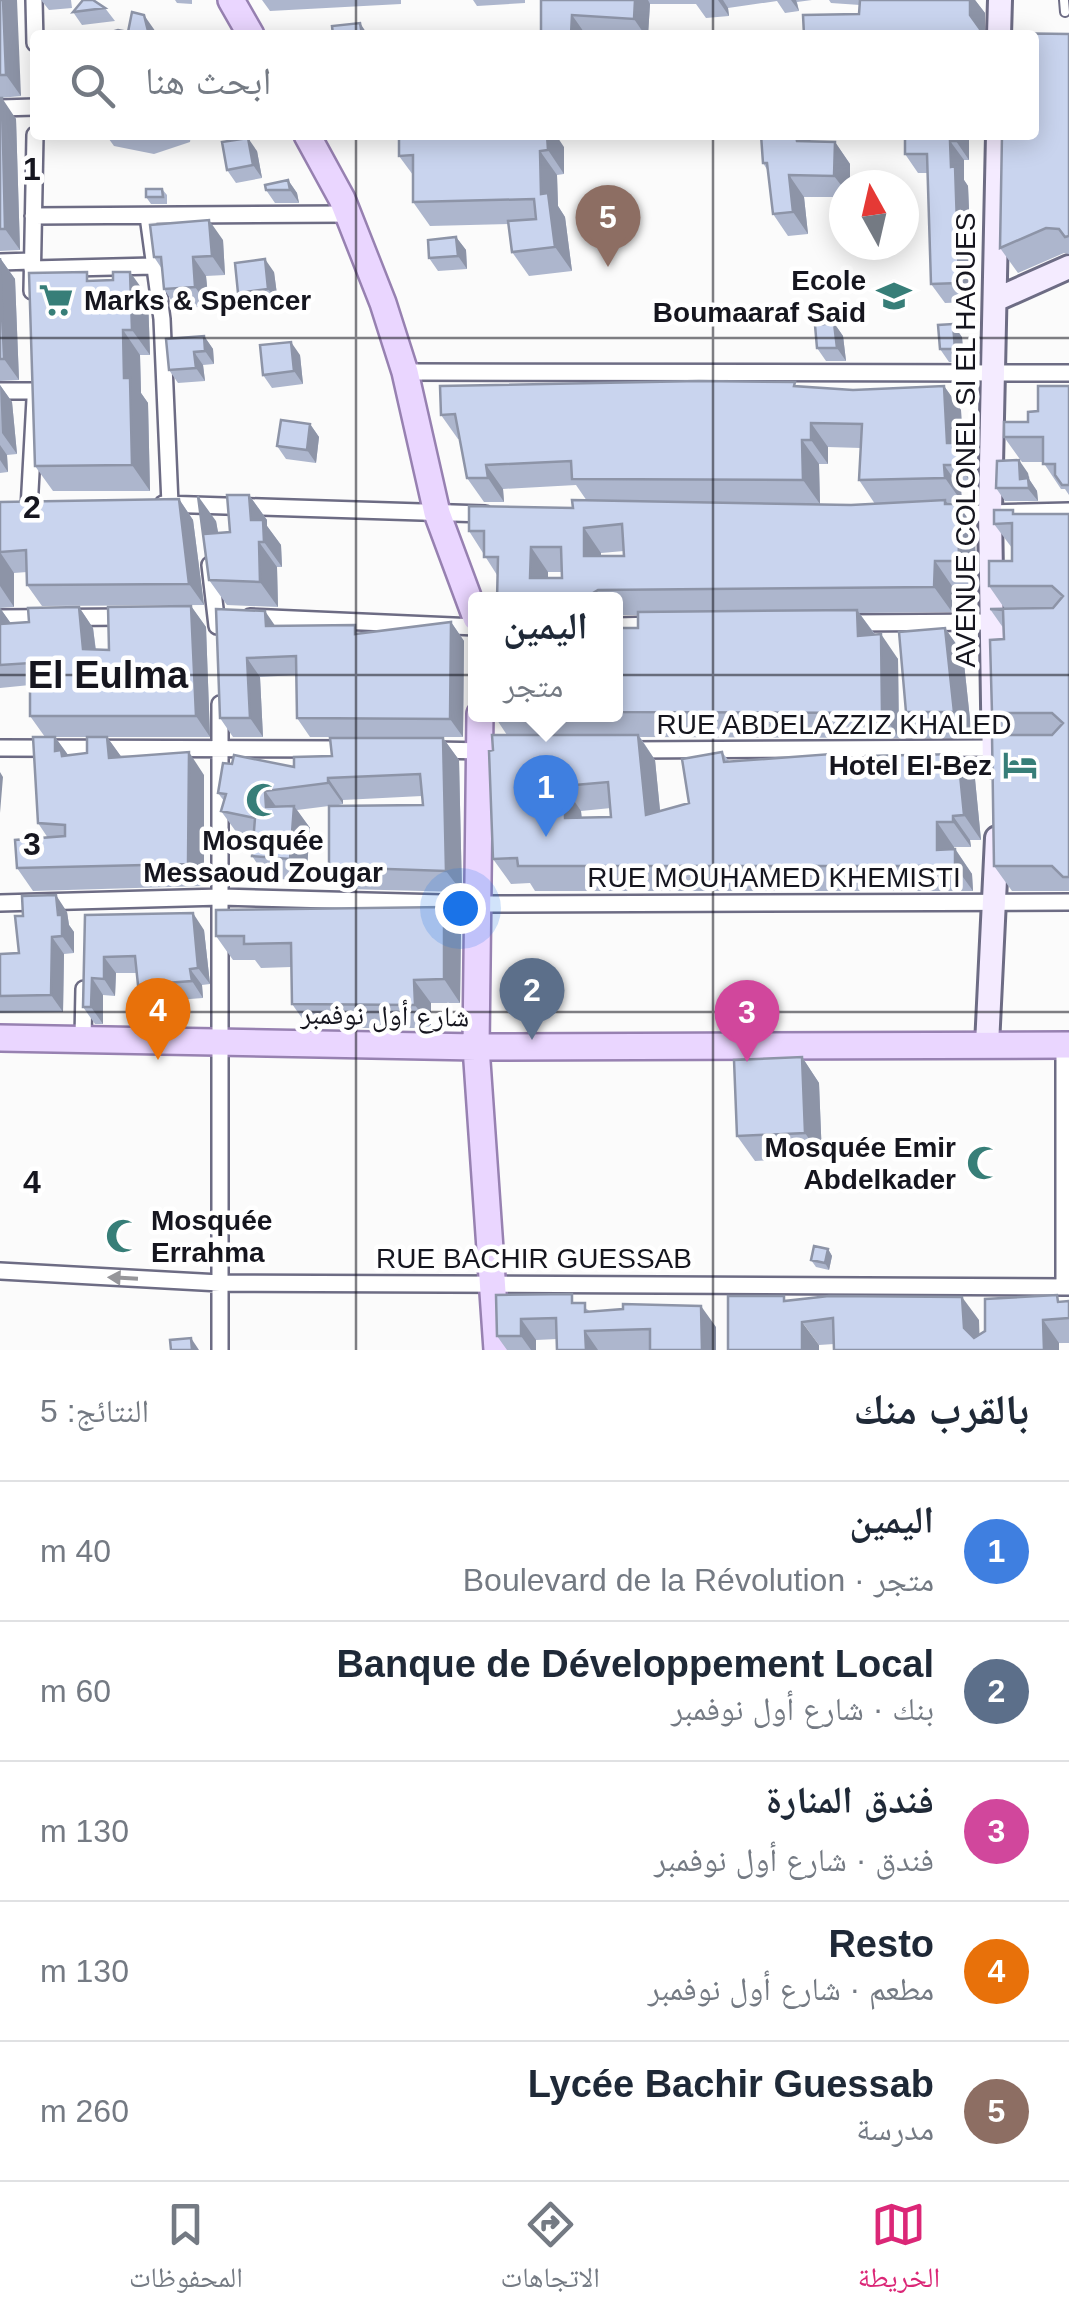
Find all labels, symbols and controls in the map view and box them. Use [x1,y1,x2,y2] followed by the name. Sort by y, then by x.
[30,30,1039,140] search box
[65,58,120,113] icon: search
[145,60,271,102] text: ابحث هنا
[23,151,41,187] text: 1
[829,170,919,260] north arrow
[576,184,640,267] pin: 5
[950,213,981,667] street label: AVENUE COLONEL SI EL HAOUES
[653,265,866,328] place label: Ecole Boumaaraf Said
[875,277,913,315] school or university icon: Ecole Boumaaraf Said
[37,281,75,319] supermarket icon: Marks & Spencer
[84,285,311,316] place label: Marks & Spencer
[23,489,41,525] text: 2
[468,592,623,722] popup
[503,605,588,647] text: اليمين
[28,654,189,696] district label: El Eulma
[503,668,563,704] text: متجر
[657,709,1011,740] street label: RUE ABDELAZZIZ KHALED
[1001,746,1039,784] hotel icon: Hotel El-Bez
[829,750,992,781] place label: Hotel El-Bez
[514,754,578,837] pin: 1
[244,781,282,819] mosque icon: Mosquée Messaoud Zougar
[143,825,383,888] place label: Mosquée Messaoud Zougar
[23,826,41,862] text: 3
[587,862,961,893] street label: RUE MOUHAMED KHEMISTI
[435,883,486,934] your location
[500,958,564,1040] pin: 2
[126,978,190,1060] pin: 4
[714,980,780,1062] pin: 3
[299,997,470,1034] street label: شارع أول نوفمبر
[765,1132,956,1195] place label: Mosquée Emir Abdelkader
[965,1144,1003,1182] mosque icon: Mosquée Emir Abdelkader
[23,1164,41,1200] text: 4
[151,1205,272,1268] place label: Mosquée Errahma
[104,1217,142,1255] mosque icon: Mosquée Errahma
[376,1243,692,1274] street label: RUE BACHIR GUESSAB
[106,1270,138,1286] one-way arrow
[853,1386,1029,1433] text: بالقرب منك
[40,1393,149,1429] text: النتائج: 5
[849,1499,934,1541] text: اليمين
[40,1533,111,1569] text: 40 m
[988,1533,1005,1569] text: 1
[463,1562,934,1598] text: متجر · Boulevard de la Révolution
[336,1643,934,1685] text: Banque de Développement Local
[40,1673,111,1709] text: 60 m
[988,1673,1005,1709] text: 2
[671,1691,934,1727] text: بنك · شارع أول نوفمبر
[766,1779,934,1821] text: فندق المنارة
[40,1813,129,1849] text: 130 m
[988,1813,1005,1849] text: 3
[654,1842,934,1878] text: فندق · شارع أول نوفمبر
[828,1923,934,1965] text: Resto
[40,1953,129,1989] text: 130 m
[988,1953,1005,1989] text: 4
[648,1971,934,2007] text: مطعم · شارع أول نوفمبر
[528,2063,934,2105] text: Lycée Bachir Guessab
[40,2093,129,2129] text: 260 m
[988,2093,1005,2129] text: 5
[856,2111,934,2147] text: مدرسة
[129,2197,243,2305] tab: المحفوظات
[501,2197,600,2305] tab: الاتجاهات
[858,2197,940,2305] tab: الخريطة

